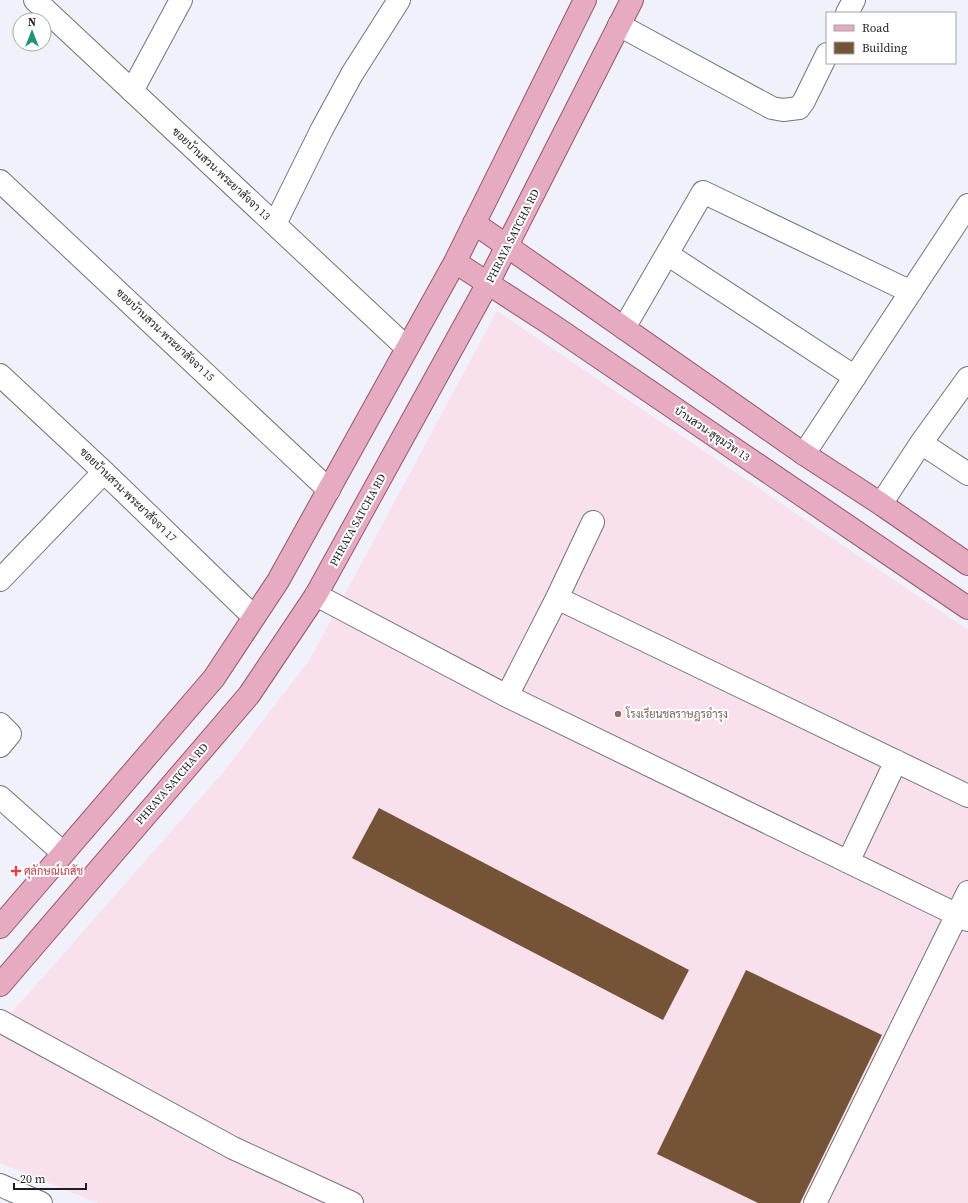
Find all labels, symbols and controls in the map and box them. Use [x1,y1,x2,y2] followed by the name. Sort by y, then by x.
[12,12,52,52] north arrow
[826,12,956,64] legend
[28,15,36,30] text: N
[862,20,889,36] text: Road
[862,40,907,56] text: Building
[168,124,274,224] street label: ซอยบ้านสวน-พระยาสัจจา 13
[483,186,543,286] street label: PHRAYA SATCHA RD
[112,285,218,385] street label: ซอยบ้านสวน-พระยาสัจจา 15
[671,403,753,466] street label: บ้านสวน-สุขุมวิท 13
[76,445,180,546] street label: ซอยบ้านสวน-พระยาสัจจา 17
[326,471,390,569] street label: PHRAYA SATCHA RD
[625,706,728,723] place label: โรงเรียนชลราษฎรอำรุง
[613,709,623,719] marker: โรงเรียนชลราษฎรอำรุง
[132,740,212,828] street label: PHRAYA SATCHA RD
[24,863,83,880] place label: ศุลักษณ์เภสัช
[11,866,21,876] marker: ศุลักษณ์เภสัช
[14,1165,86,1191] scale bar
[20,1171,46,1187] text: 20 m

